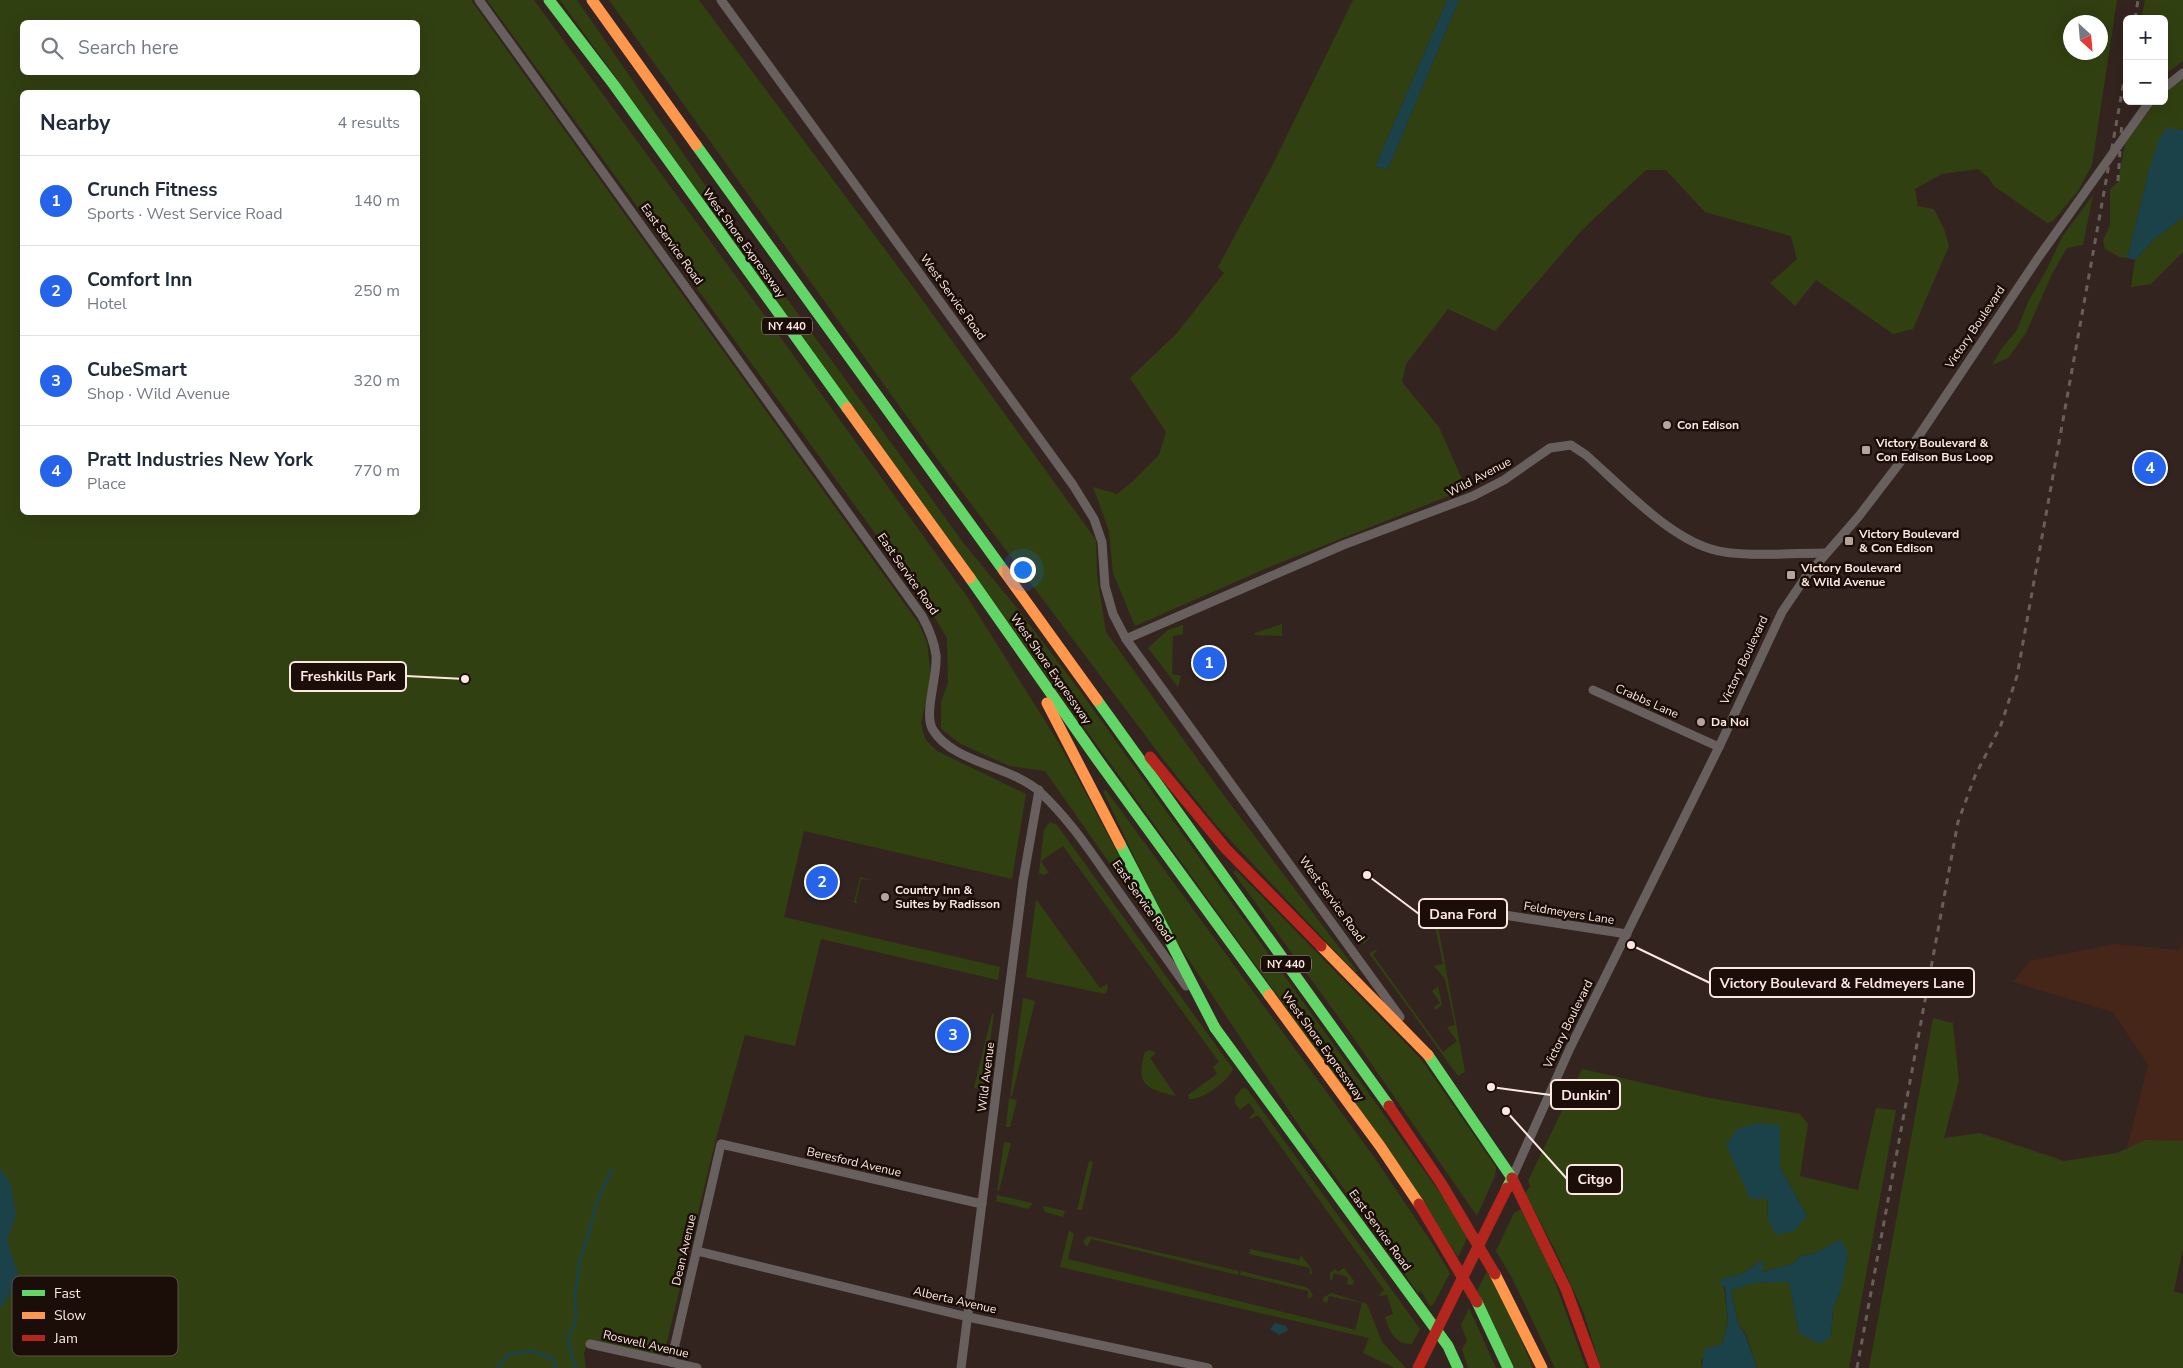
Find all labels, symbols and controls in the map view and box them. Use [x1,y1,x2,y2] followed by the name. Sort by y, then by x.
[2063,15,2108,60] north arrow
[2123,15,2168,105] map controls
[2123,15,2168,60] button: +
[20,20,420,75] search box
[38,34,66,62] icon: search
[78,35,179,61] text: Search here
[2123,60,2168,105] button: −
[40,109,110,137] text: Nearby
[338,112,400,134] text: 4 results
[87,177,217,203] text: Crunch Fitness
[699,185,790,301] street label: West Shore Expressway
[51,190,61,212] text: 1
[353,190,400,212] text: 140 m
[637,200,707,288] street label: East Service Road
[87,203,283,225] text: Sports · West Service Road
[917,251,989,343] street label: West Service Road
[87,267,192,293] text: Comfort Inn
[51,280,61,302] text: 2
[353,280,400,302] text: 250 m
[1941,283,2009,372] street label: Victory Boulevard
[87,293,127,315] text: Hotel
[762,318,812,334] road number: NY 440
[87,357,187,383] text: CubeSmart
[51,370,61,392] text: 3
[353,370,400,392] text: 320 m
[87,383,230,405] text: Shop · Wild Avenue
[1677,417,1739,433] place label: Con Edison
[1661,419,1673,431] marker: Con Edison
[1875,435,1993,465] place label: Victory Boulevard & Con Edison Bus Loop
[1860,444,1872,456] marker: Victory Boulevard & Con Edison Bus Loop
[87,447,313,473] text: Pratt Industries New York
[2134,449,2166,487] pin: 4
[1444,453,1514,501] street label: Wild Avenue
[51,460,61,482] text: 4
[353,460,400,482] text: 770 m
[87,473,126,495] text: Place
[1858,526,1959,556] place label: Victory Boulevard & Con Edison
[874,530,942,618] street label: East Service Road
[1843,535,1855,547] marker: Victory Boulevard & Con Edison
[1010,557,1036,583] your location
[1800,560,1901,590] place label: Victory Boulevard & Wild Avenue
[1785,569,1797,581] marker: Victory Boulevard & Wild Avenue
[1007,611,1096,728] street label: West Shore Expressway
[1716,613,1772,708] street label: Victory Boulevard
[1193,644,1225,682] pin: 1
[290,662,406,691] callout: Freshkills Park
[300,667,396,686] text: Freshkills Park
[1613,680,1681,722] street label: Crabbs Lane
[1711,714,1749,730] place label: Da Noi
[1695,716,1707,728] marker: Da Noi
[1296,853,1368,945] street label: West Service Road
[1109,857,1177,945] street label: East Service Road
[806,863,838,901] pin: 2
[895,882,1000,912] place label: Country Inn & Suites by Radisson
[879,891,891,903] marker: Country Inn & Suites by Radisson
[1523,898,1615,928] street label: Feldmeyers Lane
[1419,899,1507,928] callout: Dana Ford
[1429,905,1497,924] text: Dana Ford
[1261,956,1311,972] road number: NY 440
[1710,968,1974,997] callout: Victory Boulevard & Feldmeyers Lane
[1719,974,1965,993] text: Victory Boulevard & Feldmeyers Lane
[1539,977,1596,1072] street label: Victory Boulevard
[1278,988,1369,1104] street label: West Shore Expressway
[937,1016,969,1054] pin: 3
[974,1041,998,1113] street label: Wild Avenue
[1551,1080,1620,1109] callout: Dunkin'
[1561,1086,1611,1105] text: Dunkin'
[805,1143,903,1181] street label: Beresford Avenue
[1567,1165,1622,1194] callout: Citgo
[1578,1170,1612,1189] text: Citgo
[1345,1186,1415,1274] street label: East Service Road
[668,1213,700,1287] street label: Dean Avenue
[12,1276,178,1356] legend
[912,1283,998,1317] street label: Alberta Avenue
[54,1284,80,1303] text: Fast
[54,1306,86,1325] text: Slow
[602,1326,690,1362] street label: Roswell Avenue
[53,1329,78,1348] text: Jam

